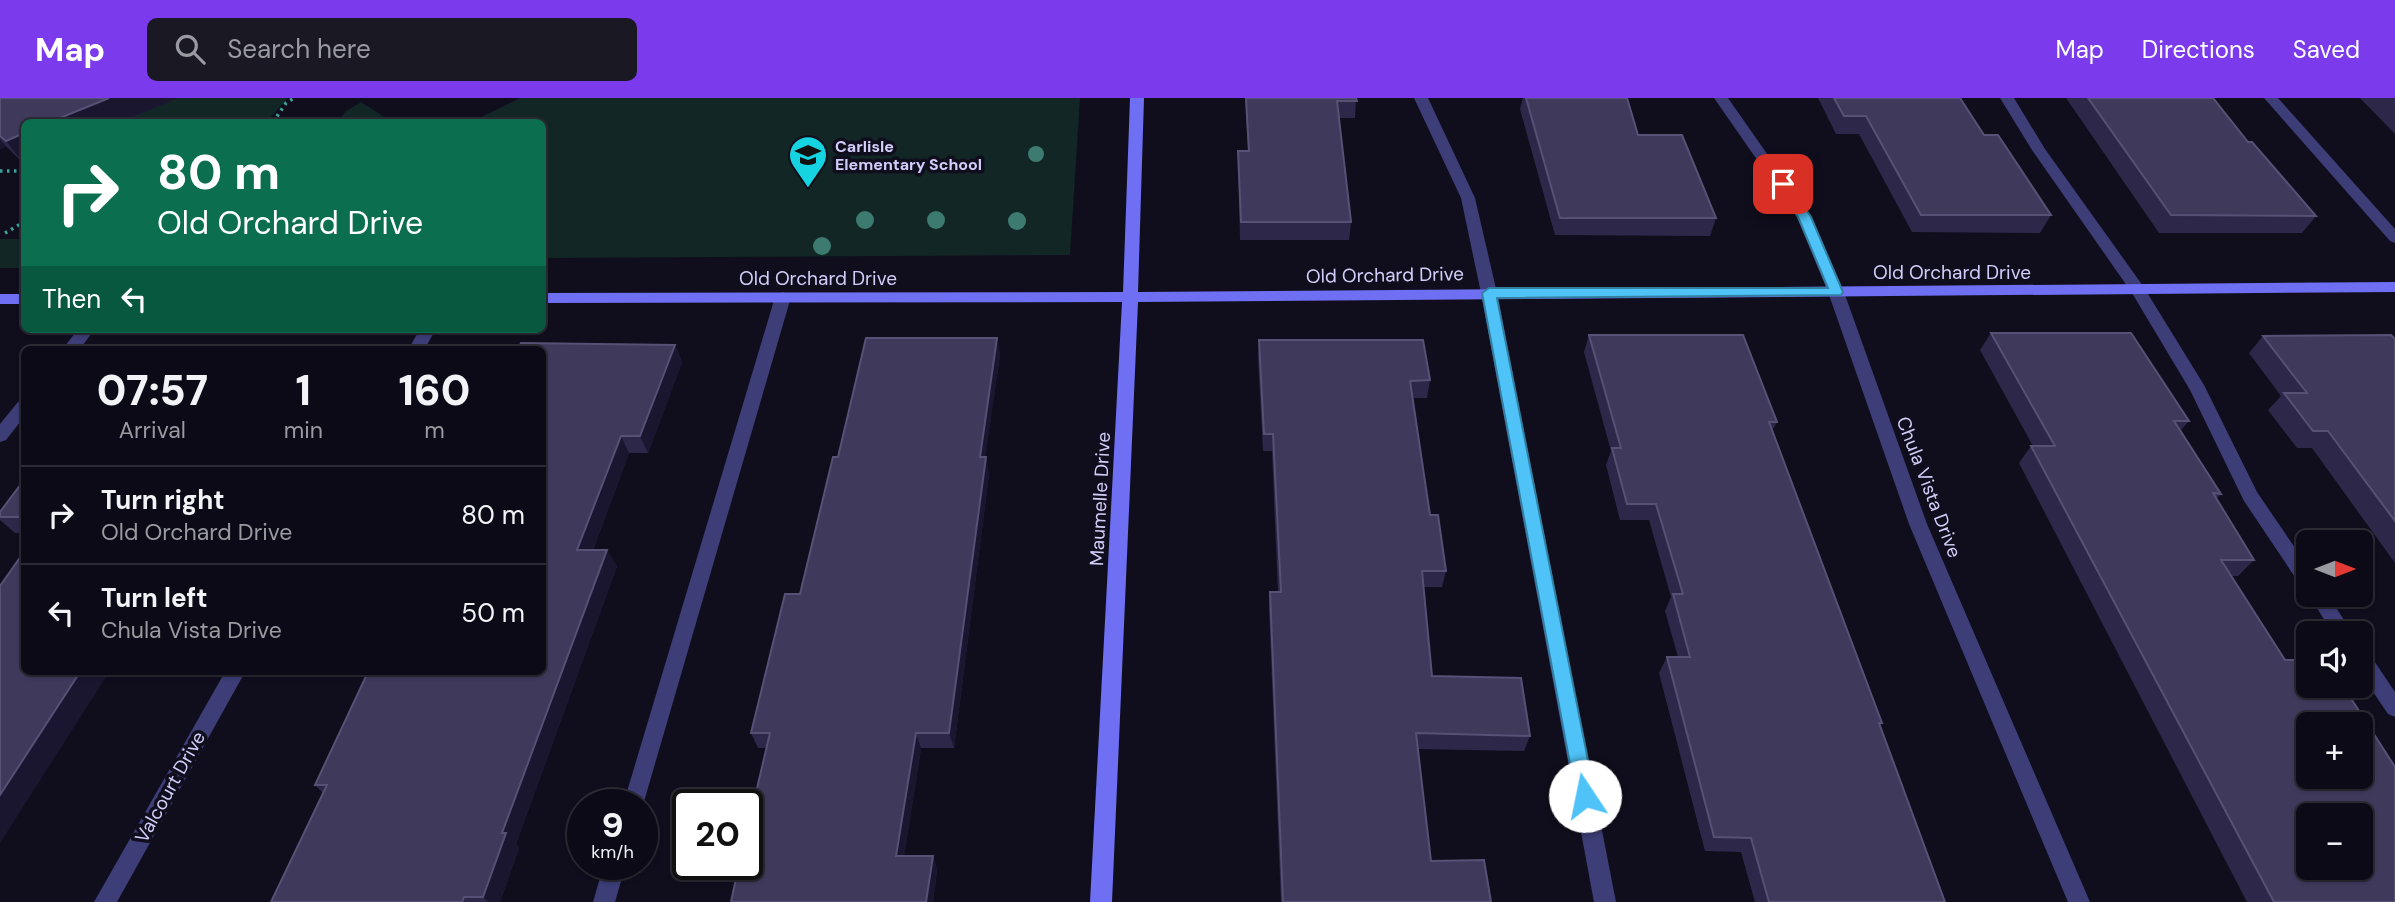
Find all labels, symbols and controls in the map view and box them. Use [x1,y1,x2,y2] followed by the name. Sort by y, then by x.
[147,18,637,81] search box
[35,28,105,71] text: Map
[171,30,209,68] icon: search
[227,32,371,66] text: Search here
[2056,34,2104,65] text: Map
[2142,34,2255,65] text: Directions
[2293,34,2360,65] text: Saved
[787,134,829,189] school or university icon: Carlisle Elementary School
[835,136,982,175] place label: Carlisle Elementary School
[157,140,280,204] text: 80 m
[42,147,133,238] icon: right
[1753,154,1813,214] pin
[1764,165,1802,203] icon: arrive
[157,202,423,244] text: Old Orchard Drive
[1873,260,2031,285] street label: Old Orchard Drive
[1306,261,1464,289] street label: Old Orchard Drive
[739,266,897,291] street label: Old Orchard Drive
[115,280,153,318] icon: left
[42,282,101,316] text: Then
[97,363,208,418] text: 07:57
[296,363,311,418] text: 1
[399,363,470,418] text: 160
[1891,413,1967,561] street label: Chula Vista Drive
[119,415,186,445] text: Arrival
[284,415,323,445] text: min
[424,415,445,445] text: m
[1084,431,1116,567] street label: Maumelle Drive
[101,483,225,517] text: Turn right
[42,496,80,534] icon: right
[461,498,525,532] text: 80 m
[101,517,292,547] text: Old Orchard Drive
[2296,530,2373,607] north arrow
[2296,530,2373,880] map controls
[101,581,208,615] text: Turn left
[42,594,80,632] icon: left
[461,596,525,630] text: 50 m
[101,615,282,645] text: Chula Vista Drive
[2296,621,2373,698] button: sound
[2296,712,2373,789] button: +
[129,727,211,847] street label: Valcourt Drive
[1548,759,1622,833] position arrow
[672,789,763,880] speed limit sign: 20
[601,802,624,848] text: 9
[2296,803,2373,880] button: −
[591,840,634,864] text: km/h

